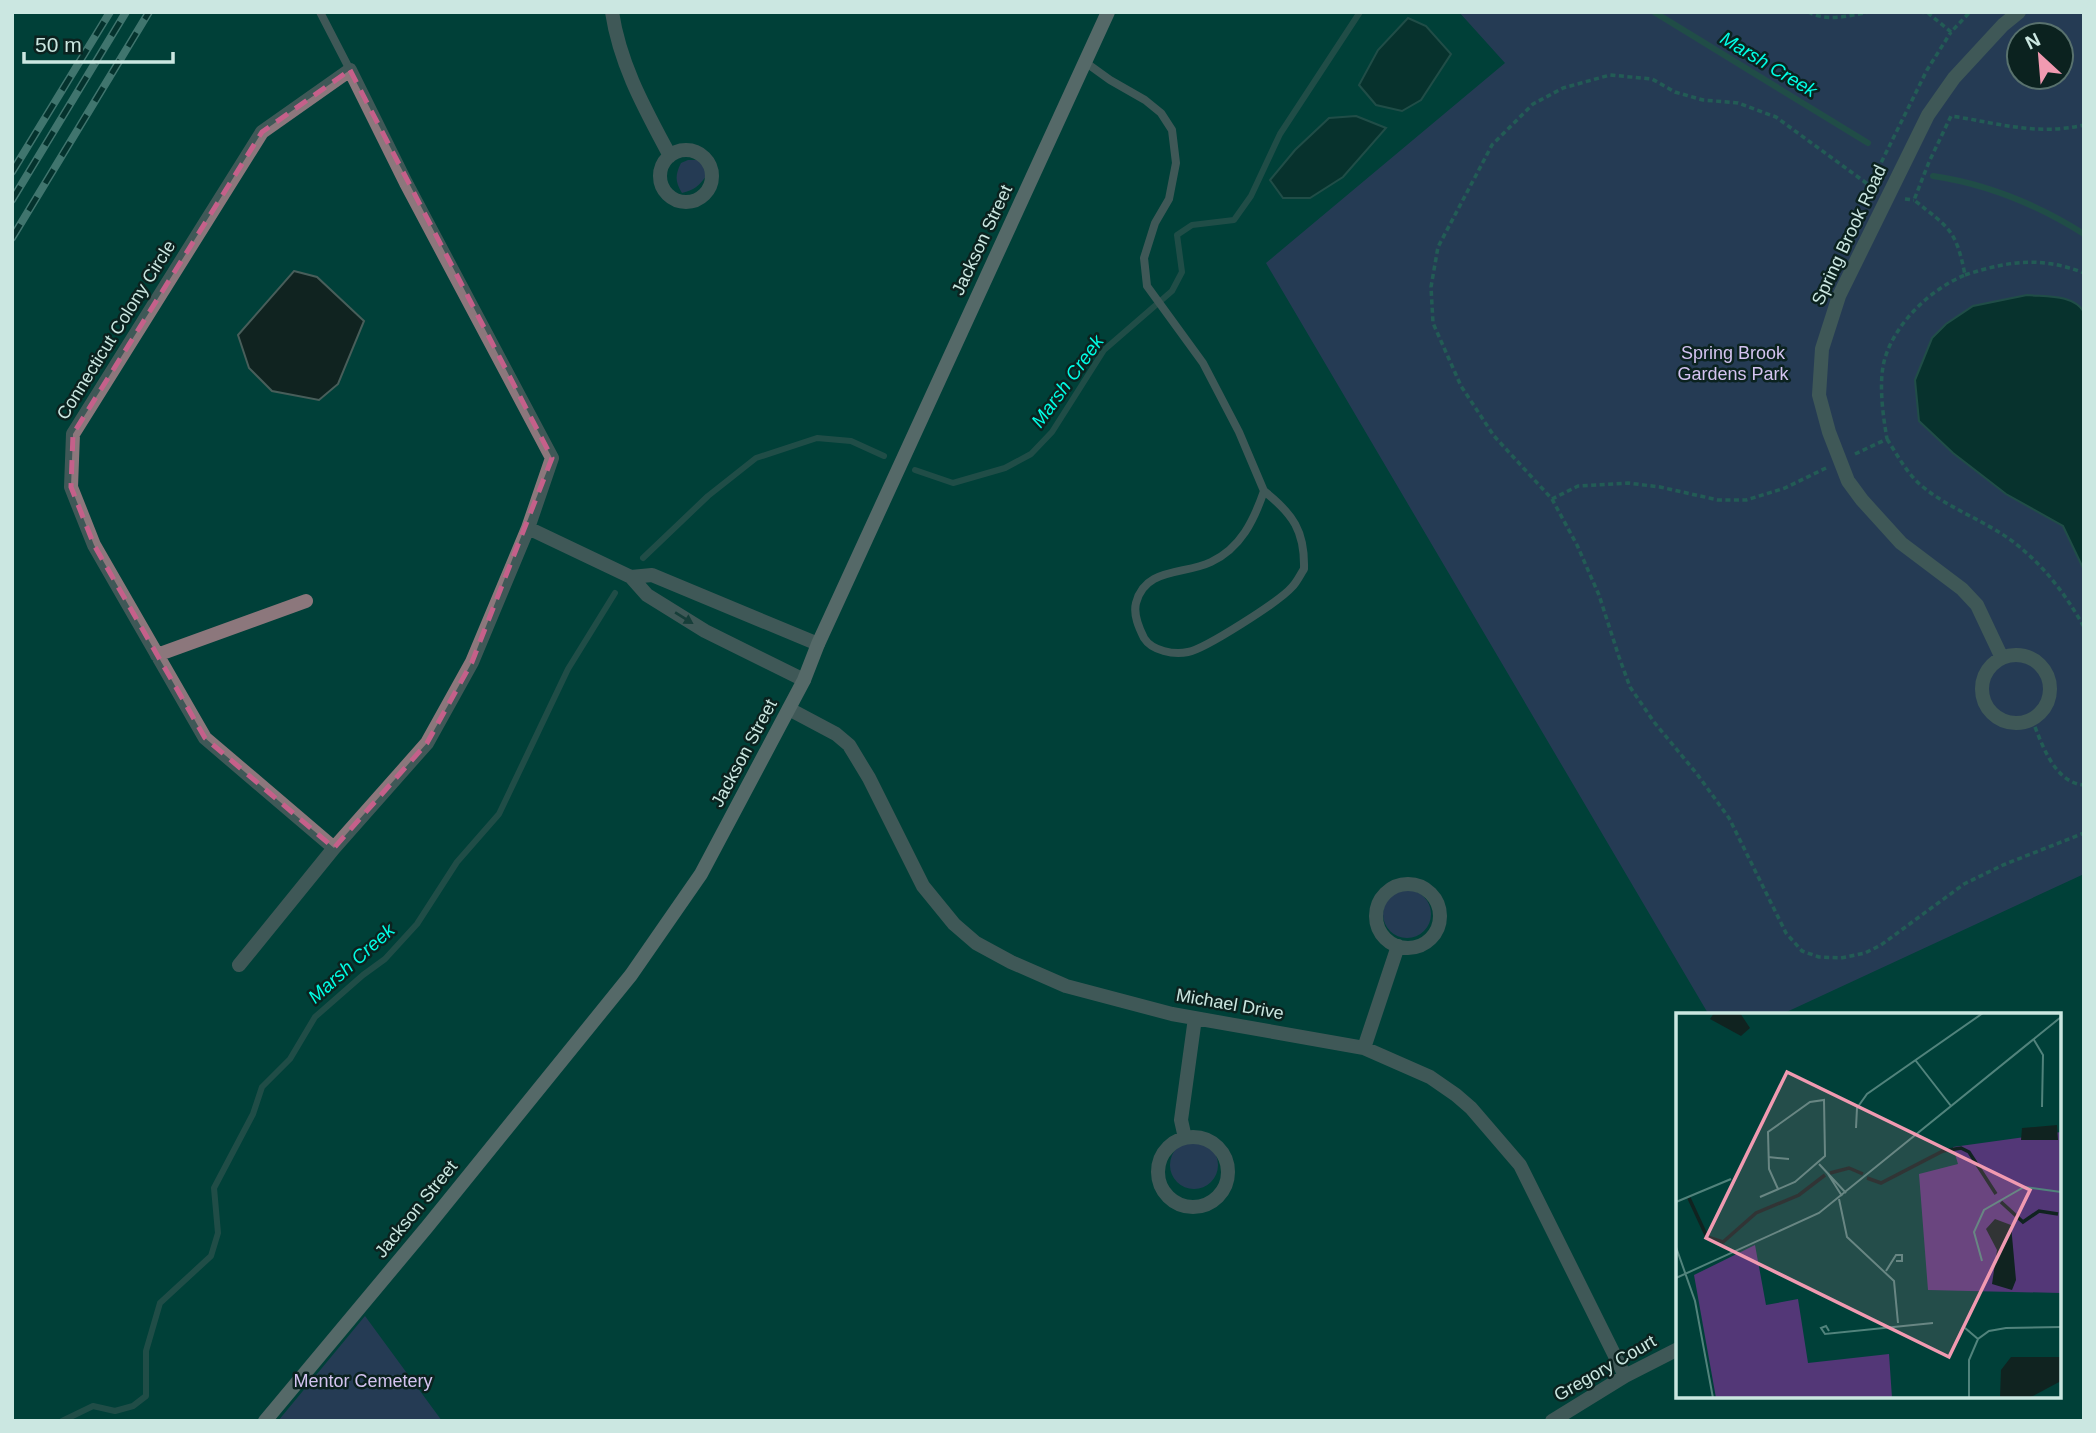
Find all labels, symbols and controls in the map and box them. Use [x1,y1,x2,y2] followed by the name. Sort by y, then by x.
[24,21,173,65] scale bar
[2005,21,2075,91] north arrow
[1717,27,1822,102] water label: Marsh Creek
[2022,29,2044,54] text: N
[35,33,82,56] text: 50 m
[1808,162,1890,308] street label: Spring Brook Road
[948,182,1016,298] street label: Jackson Street
[53,237,179,423] street label: Connecticut Colony Circle
[1027,330,1109,431] water label: Marsh Creek
[1677,343,1790,384] park label: Spring Brook Gardens Park
[674,612,693,625] one-way arrow
[707,696,781,810] street label: Jackson Street
[304,918,400,1008] water label: Marsh Creek
[1175,985,1285,1023] street label: Michael Drive
[1676,1013,2061,1398] inset map
[371,1156,461,1262] street label: Jackson Street
[1551,1331,1659,1405] street label: Gregory Court
[293,1371,433,1391] park label: Mentor Cemetery

